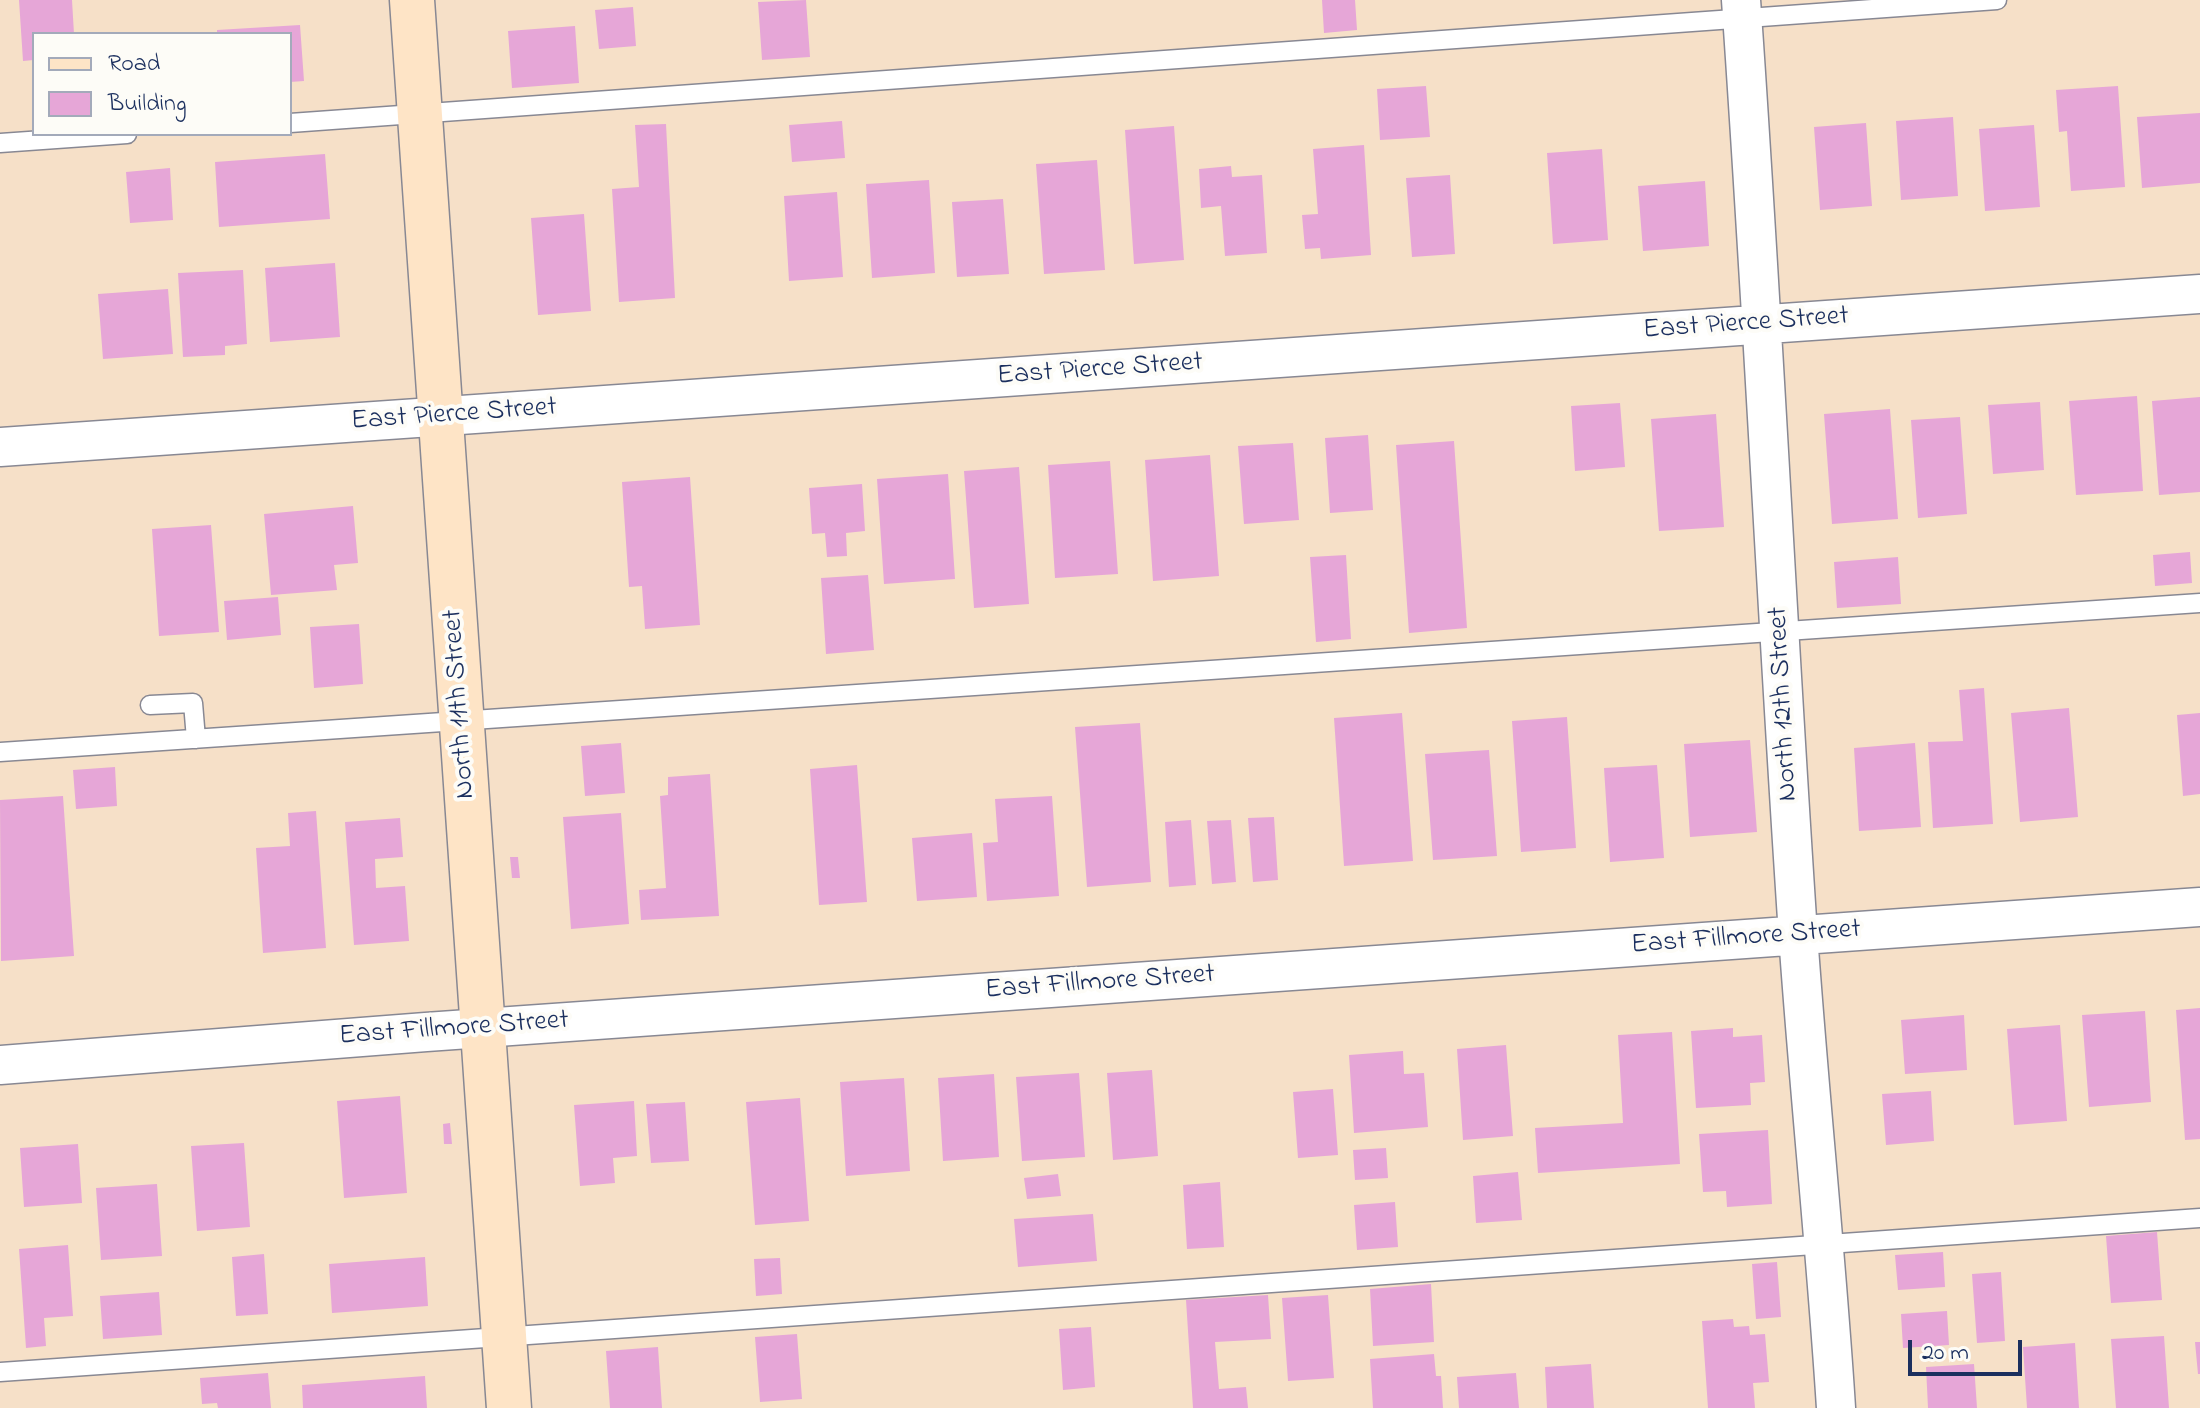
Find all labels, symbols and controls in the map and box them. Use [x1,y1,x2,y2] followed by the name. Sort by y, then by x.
[32,32,292,136] legend
[108,47,160,82] text: Road
[108,87,187,122] text: Building
[1642,301,1850,349] street label: East Pierce Street
[996,347,1204,395] street label: East Pierce Street
[350,392,558,440] street label: East Pierce Street
[1763,606,1807,802] street label: North 12th Street
[438,608,484,800] street label: North 11th Street
[1630,914,1862,964] street label: East Fillmore Street
[984,959,1216,1009] street label: East Fillmore Street
[338,1005,570,1055] street label: East Fillmore Street
[1912,1324,2026,1374] scale bar
[1922,1336,1969,1371] text: 20 m

